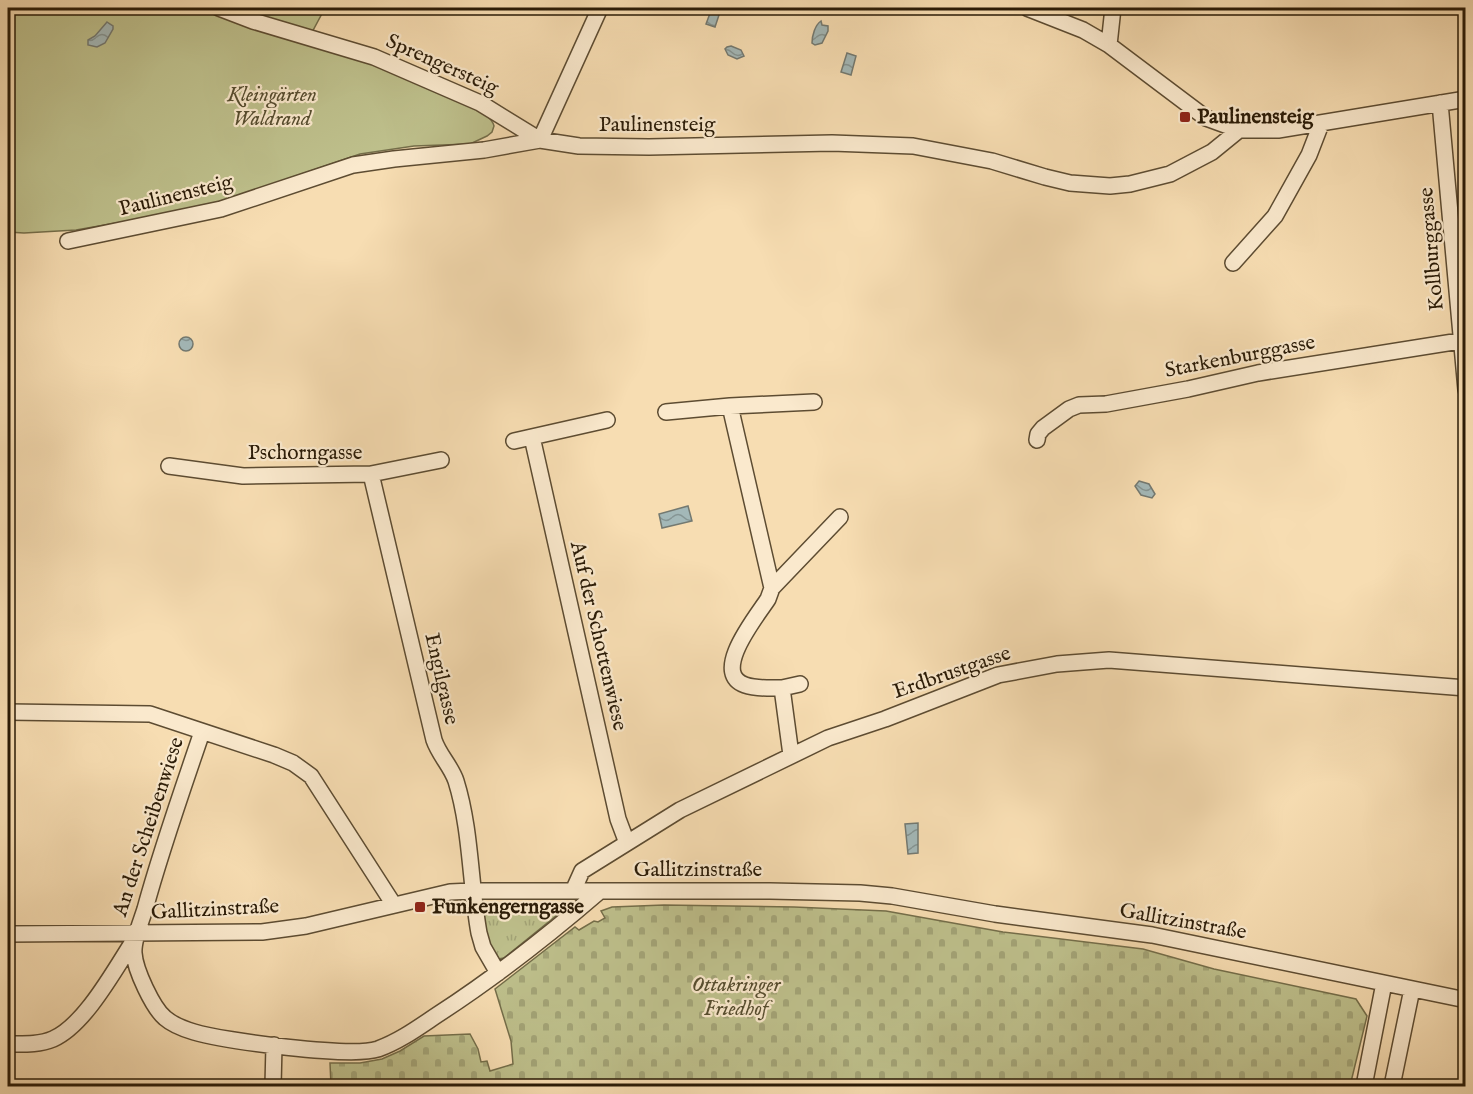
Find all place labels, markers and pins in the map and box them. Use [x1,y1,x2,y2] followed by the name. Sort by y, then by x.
[1197,104,1314,131] place label: Paulinensteig
[1178,110,1192,124] marker: Paulinensteig
[432,894,584,921] place label: Funkengerngasse
[413,900,427,914] marker: Funkengerngasse

